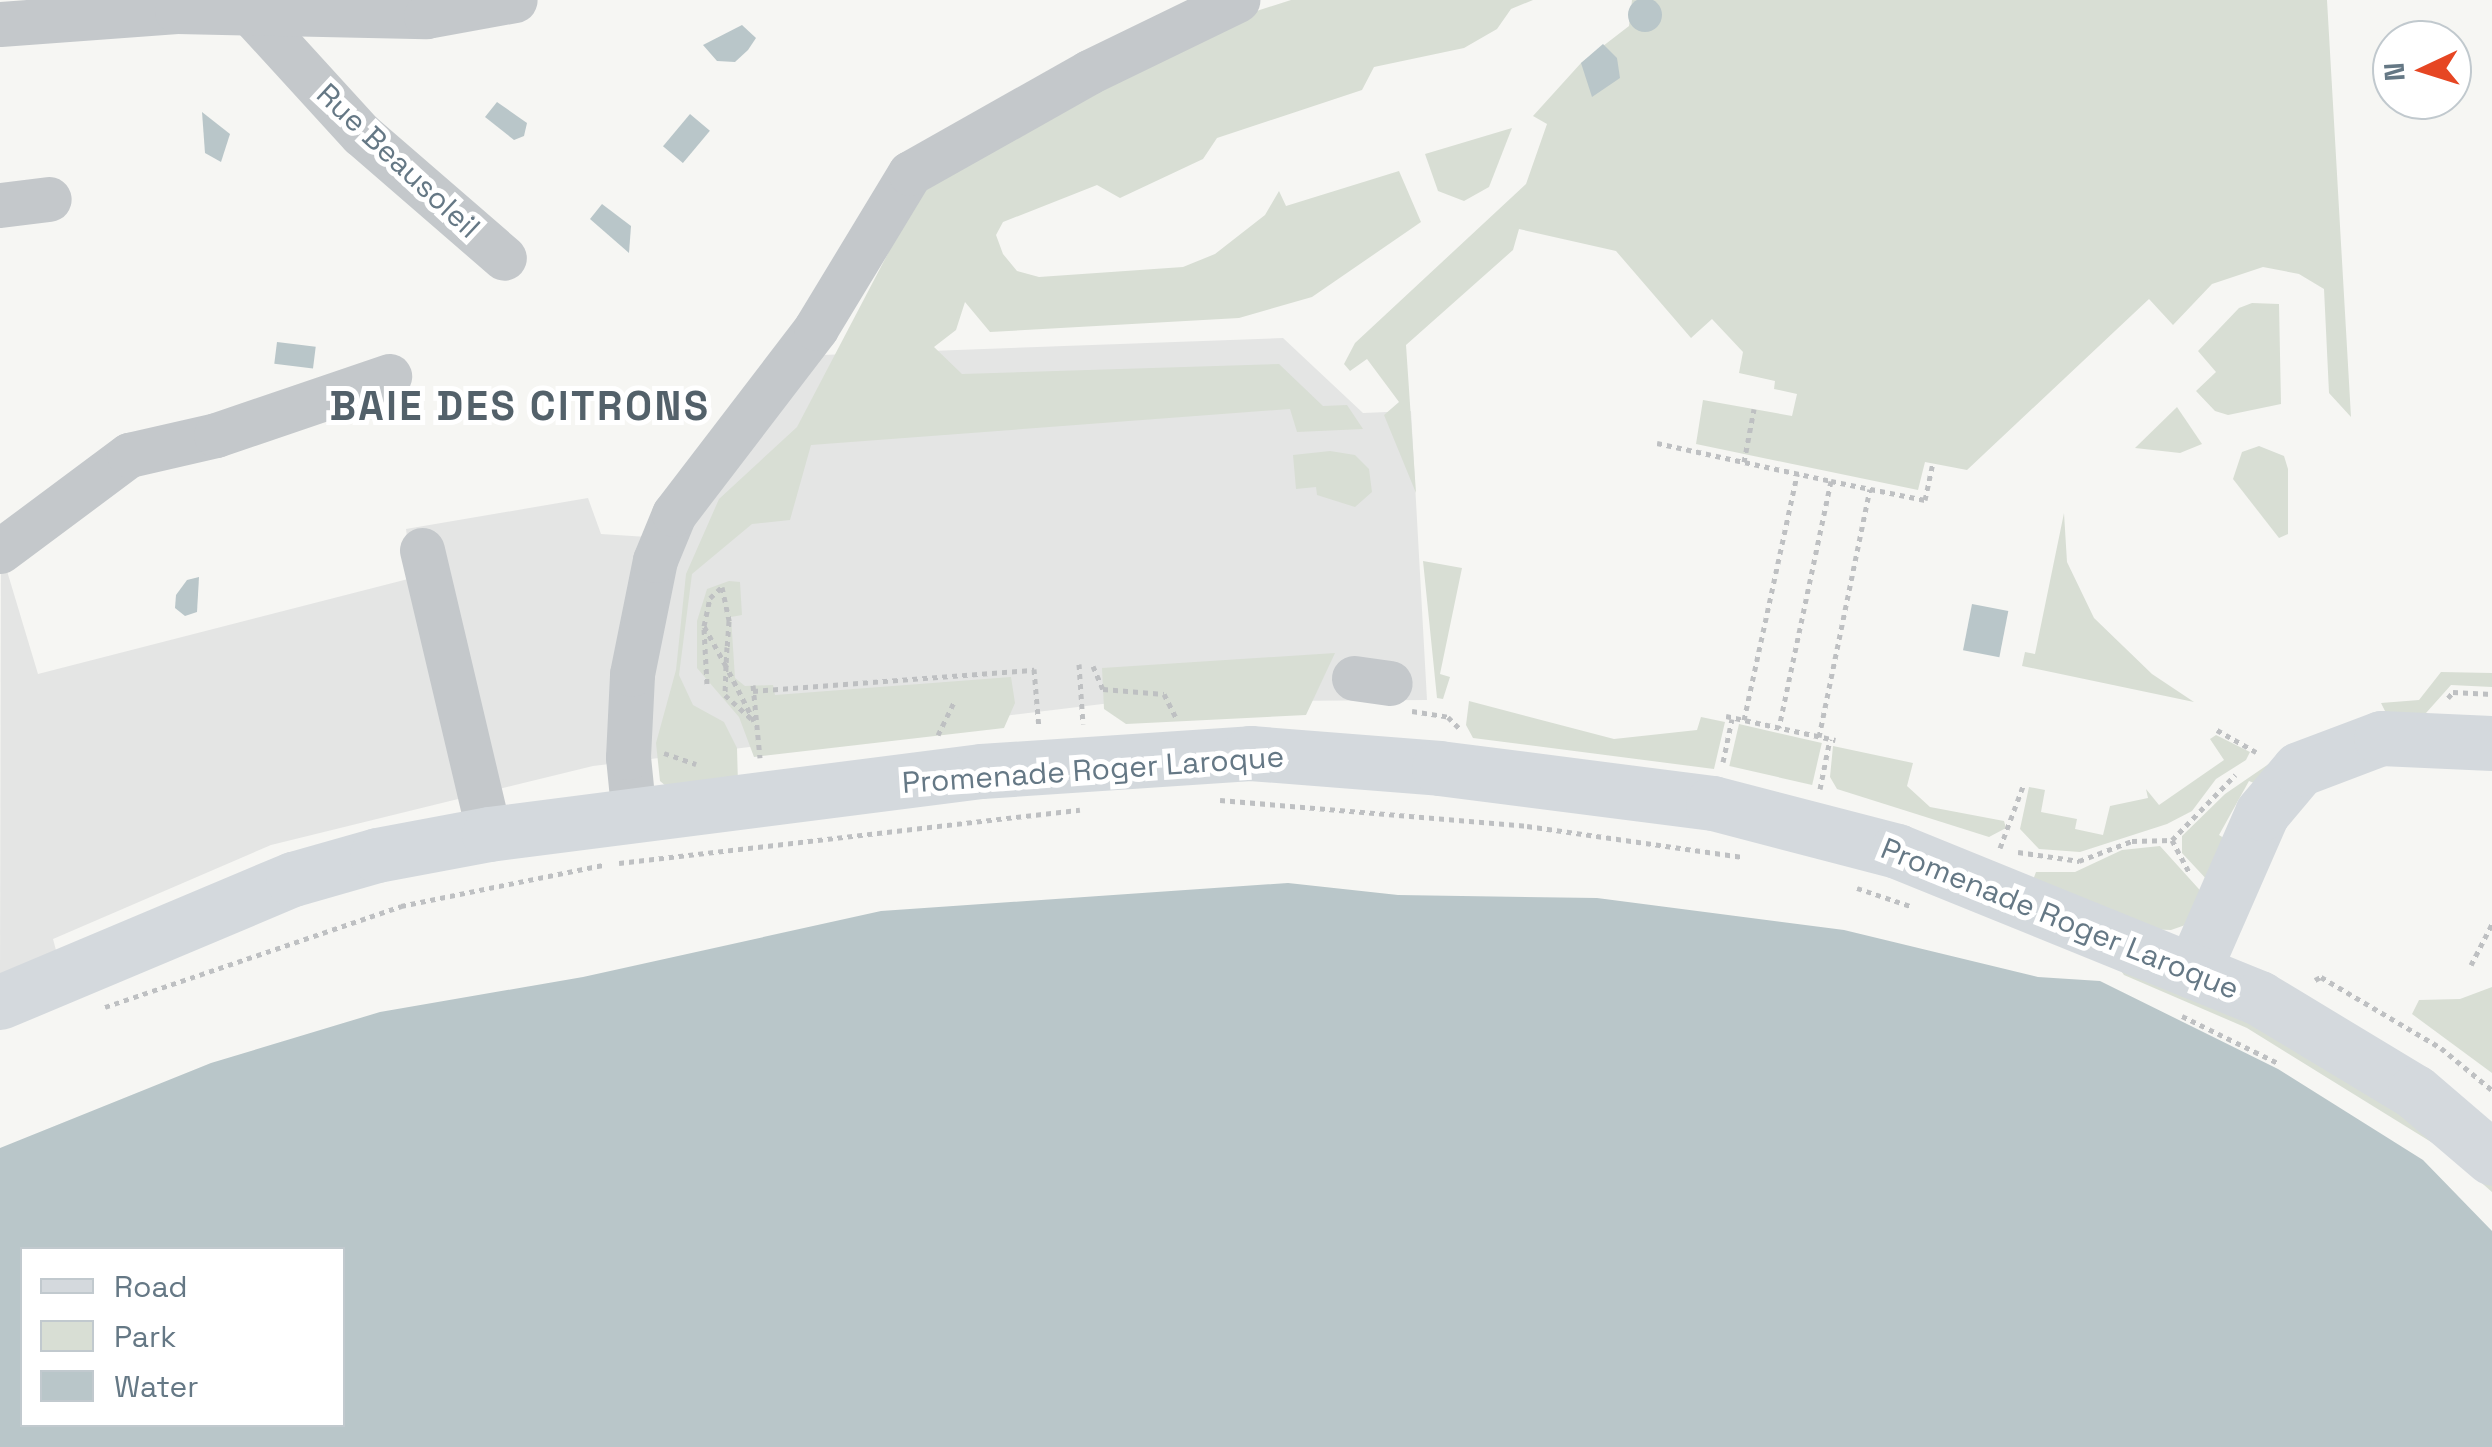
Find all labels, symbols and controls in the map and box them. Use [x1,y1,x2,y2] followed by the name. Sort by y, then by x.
[2372,20,2472,120] north arrow
[2375,61,2413,83] text: N
[309,76,487,246] street label: Rue Beausoleil
[330,383,710,431] district label: BAIE DES CITRONS
[901,739,1285,801] street label: Promenade Roger Laroque
[1876,831,2244,1007] street label: Promenade Roger Laroque
[20,1247,345,1427] legend
[114,1267,188,1306] text: Road
[114,1317,176,1356] text: Park
[114,1367,199,1406] text: Water

